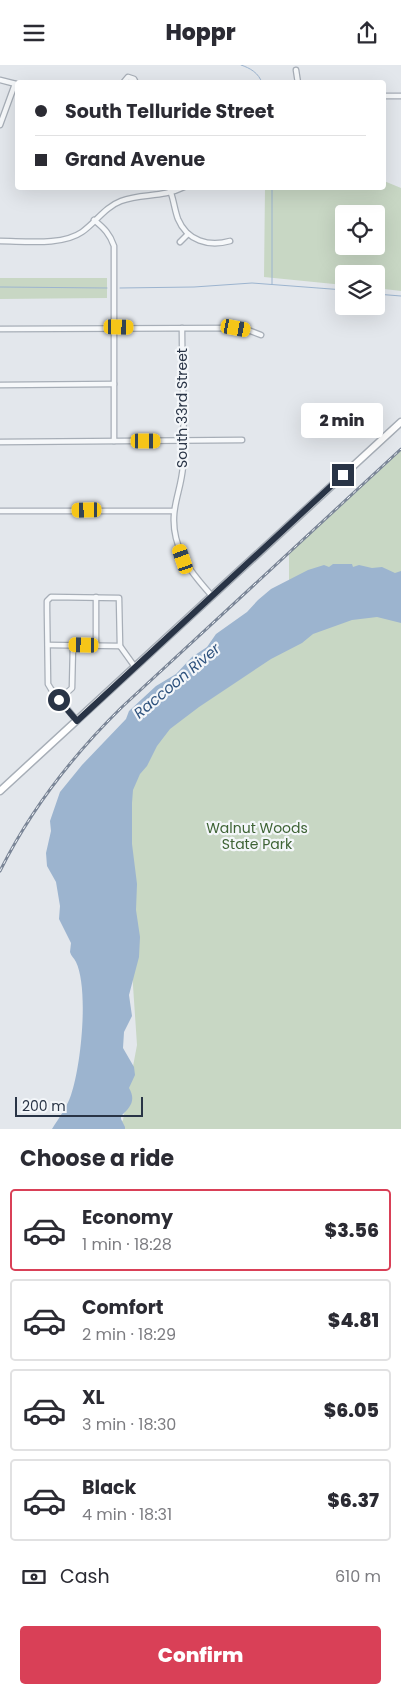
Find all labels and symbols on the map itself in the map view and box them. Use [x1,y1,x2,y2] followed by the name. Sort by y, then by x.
[219,318,252,338] car
[103,319,134,335] car
[172,348,192,468] street label: South 33rd Street
[302,403,384,437] callout: 2 min
[131,434,161,449] car
[332,464,354,486] route end
[71,502,102,518] car
[171,542,194,576] car
[68,637,99,653] car
[129,638,225,723] water label: Raccoon River
[48,689,70,711] route start
[206,818,308,854] park label: Walnut Woods State Park
[15,1094,142,1117] scale bar

